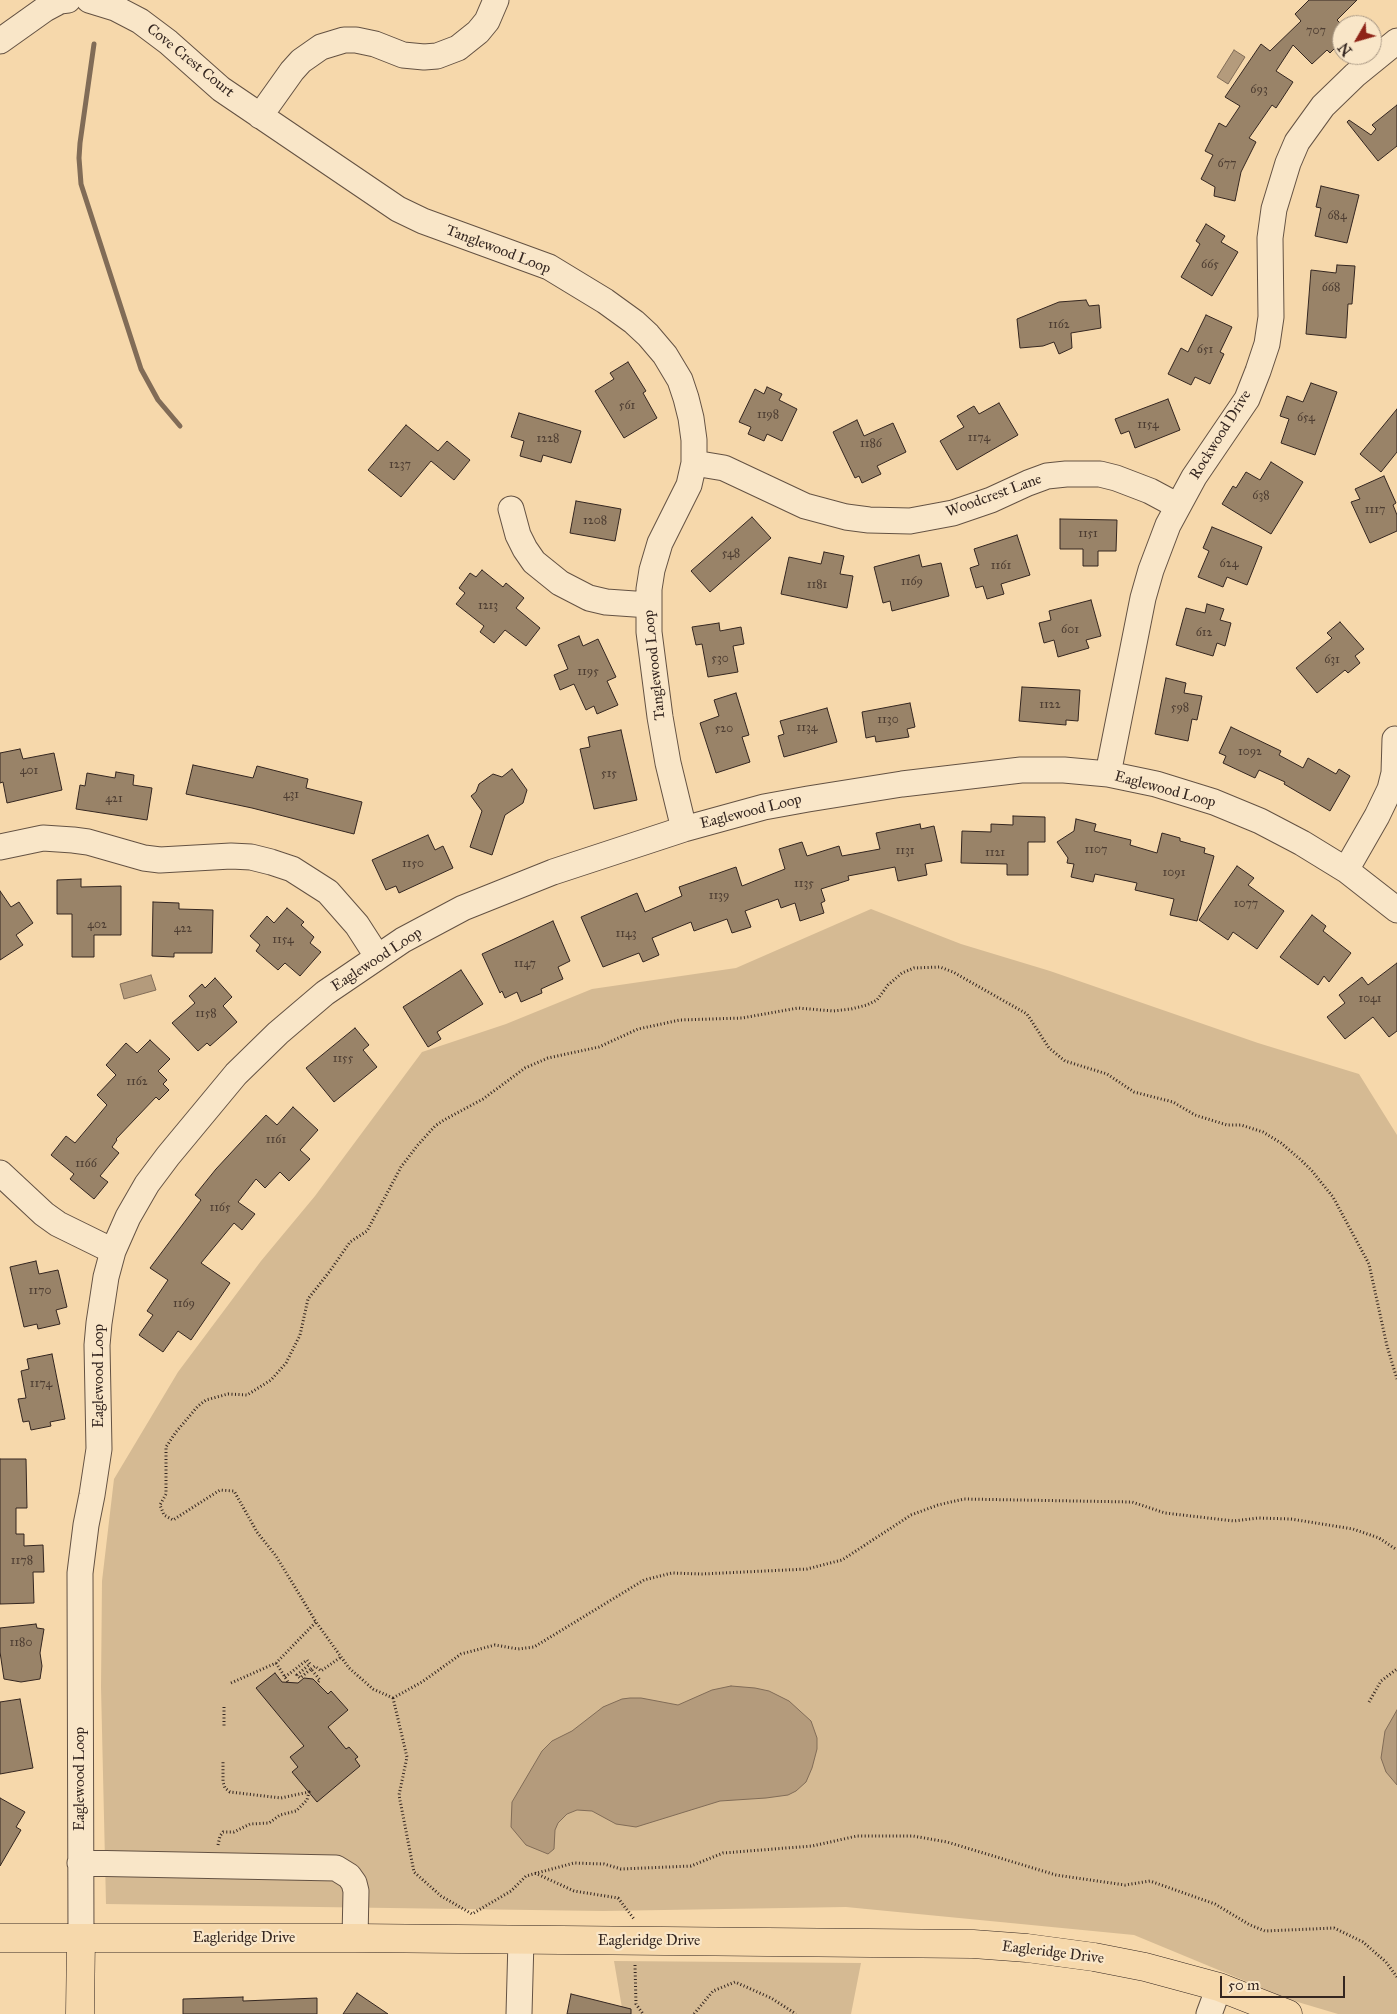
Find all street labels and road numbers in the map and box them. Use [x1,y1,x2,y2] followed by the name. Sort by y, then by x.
[143,20,237,102] street label: Cove Crest Court
[443,222,553,278] street label: Tanglewood Loop
[1186,387,1256,483] street label: Rockwood Drive
[944,470,1044,522] street label: Woodcrest Lane
[640,609,670,721] street label: Tanglewood Loop
[1112,768,1218,812] street label: Eaglewood Loop
[698,791,804,833] street label: Eaglewood Loop
[328,924,426,996] street label: Eaglewood Loop
[90,1324,108,1428] street label: Eaglewood Loop
[71,1727,89,1831] street label: Eaglewood Loop
[193,1929,295,1947] street label: Eagleridge Drive
[598,1932,700,1950] street label: Eagleridge Drive
[1001,1938,1105,1968] street label: Eagleridge Drive

